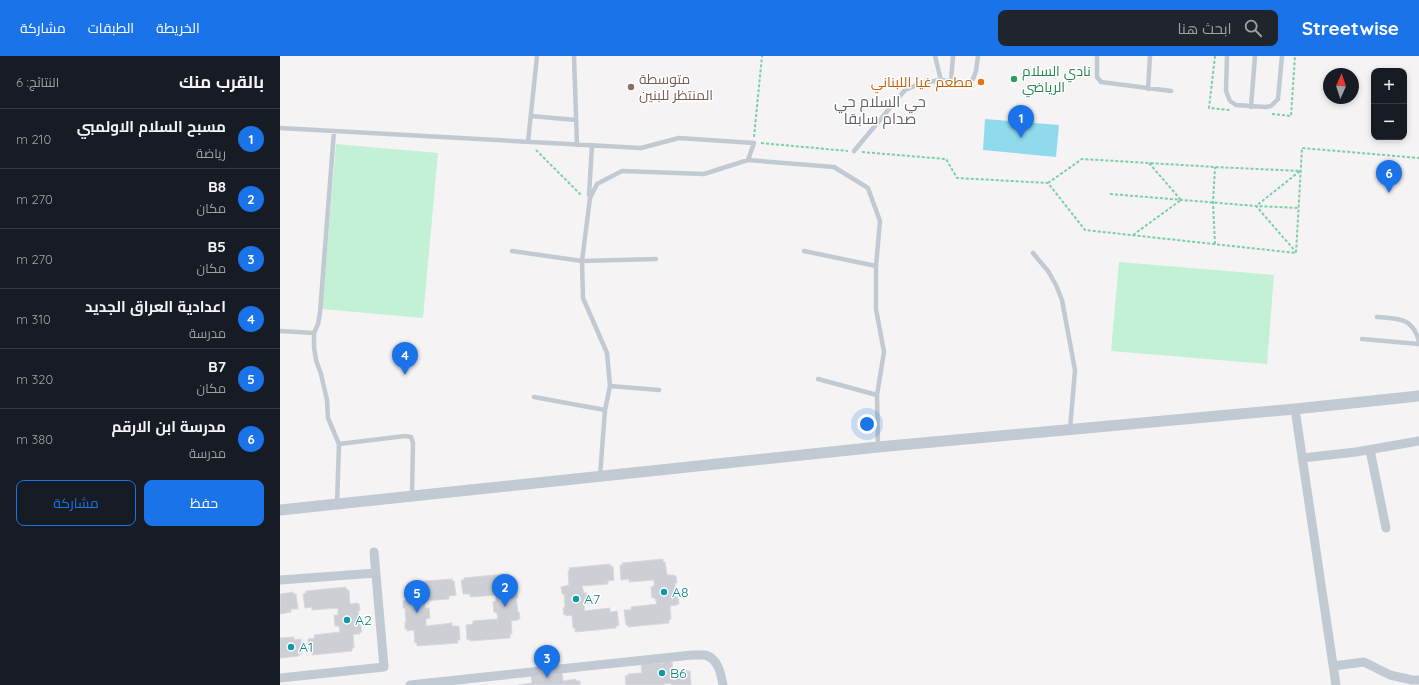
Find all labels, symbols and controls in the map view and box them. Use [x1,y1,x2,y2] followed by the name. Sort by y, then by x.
[998,10,1278,46] search box
[1302,16,1399,40] text: Streetwise
[1242,17,1264,39] icon: search
[20,19,66,37] text: مشاركة
[88,19,134,37] text: الطبقات
[156,19,200,37] text: الخريطة
[1177,19,1232,38] text: ابحث هنا
[1022,62,1091,98] place label: نادي السلام الرياضي
[1323,68,1359,104] north arrow
[1371,68,1407,140] map controls
[1371,68,1407,104] button: +
[639,70,713,104] place label: متوسطة المنتظر للبنين
[179,71,264,92] text: بالقرب منك
[871,73,973,94] place label: مطعم غيا اللبناني
[16,74,59,90] text: النتائج: 6
[1009,74,1019,84] marker: نادي السلام الرياضي
[976,77,986,87] marker: مطعم غيا اللبناني
[626,82,636,92] marker: متوسطة المنتظر للبنين
[834,92,926,129] district label: حي السلام حي صدام سابقا
[1371,104,1407,140] button: −
[1008,105,1034,138] pin: 1
[77,117,226,136] text: مسبح السلام الاولمبي
[16,131,51,147] text: 210 m
[248,131,254,147] text: 1
[196,145,226,161] text: رياضة
[1376,160,1402,193] pin: 6
[208,177,226,196] text: B8
[16,191,53,207] text: 270 m
[247,191,255,207] text: 2
[197,200,226,216] text: مكان
[208,237,226,256] text: B5
[16,251,53,267] text: 270 m
[248,251,255,267] text: 3
[197,260,226,276] text: مكان
[85,297,226,316] text: اعدادية العراق الجديد
[16,311,51,327] text: 310 m
[247,311,255,327] text: 4
[189,325,226,341] text: مدرسة
[392,342,418,375] pin: 4
[208,357,226,376] text: B7
[16,371,53,387] text: 320 m
[247,371,255,387] text: 5
[197,380,226,396] text: مكان
[857,414,877,434] your location
[111,417,226,436] text: مدرسة ابن الارقم
[16,431,53,447] text: 380 m
[247,431,255,447] text: 6
[189,445,226,461] text: مدرسة
[16,480,136,526] button: مشاركة
[144,480,264,526] button: حفظ
[492,574,518,607] pin: 2
[404,580,430,613] pin: 5
[672,583,689,601] place label: A8
[659,587,669,597] marker: A8
[584,590,600,608] place label: A7
[571,594,581,604] marker: A7
[355,611,372,629] place label: A2
[342,615,352,625] marker: A2
[299,638,313,656] place label: A1
[286,642,296,652] marker: A1
[534,645,560,678] pin: 3
[670,664,687,682] place label: B6
[657,668,667,678] marker: B6

